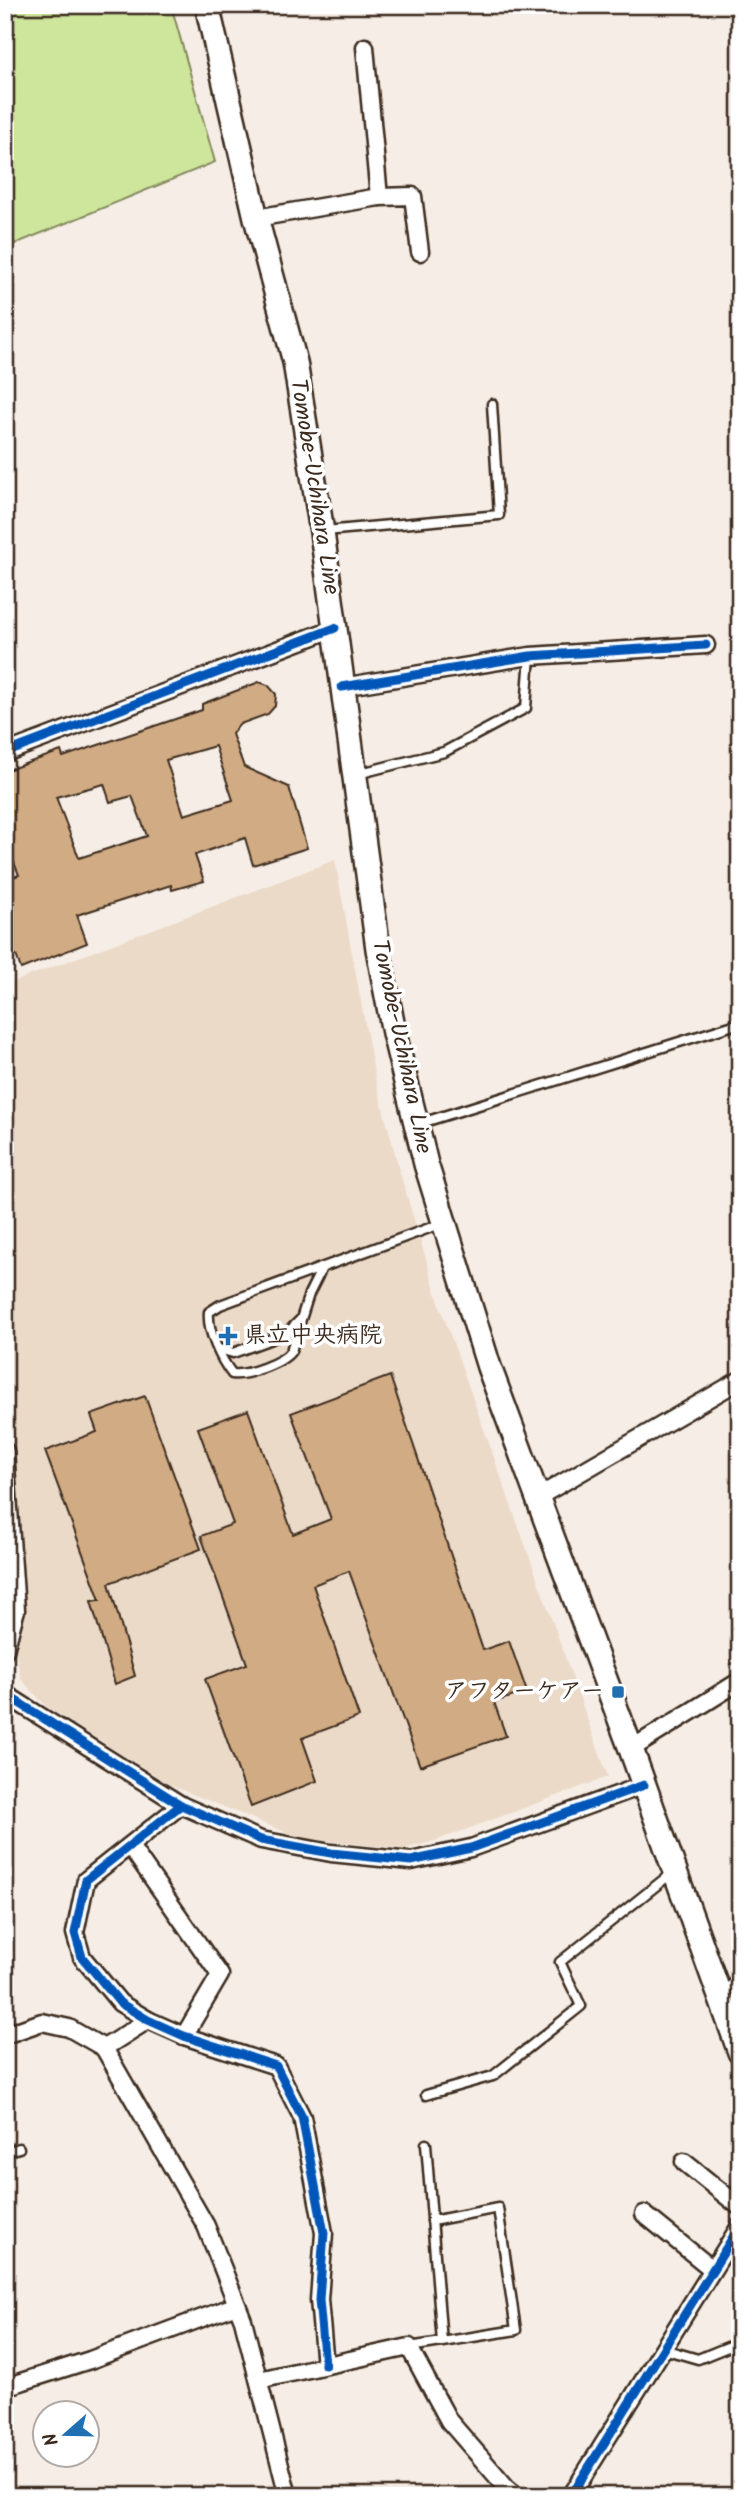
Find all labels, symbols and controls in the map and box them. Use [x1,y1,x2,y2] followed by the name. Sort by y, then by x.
[279,377,349,597] street label: Tomobe-Uchihara Line
[361,937,441,1157] street label: Tomobe-Uchihara Line
[244,1318,382,1354] place label: 県立中央病院
[218,1326,238,1346] marker: 県立中央病院
[444,1674,604,1710] place label: アフターケアー
[610,1684,626,1700] marker: アフターケアー
[32,2400,102,2470] north arrow
[36,2428,68,2450] text: N

